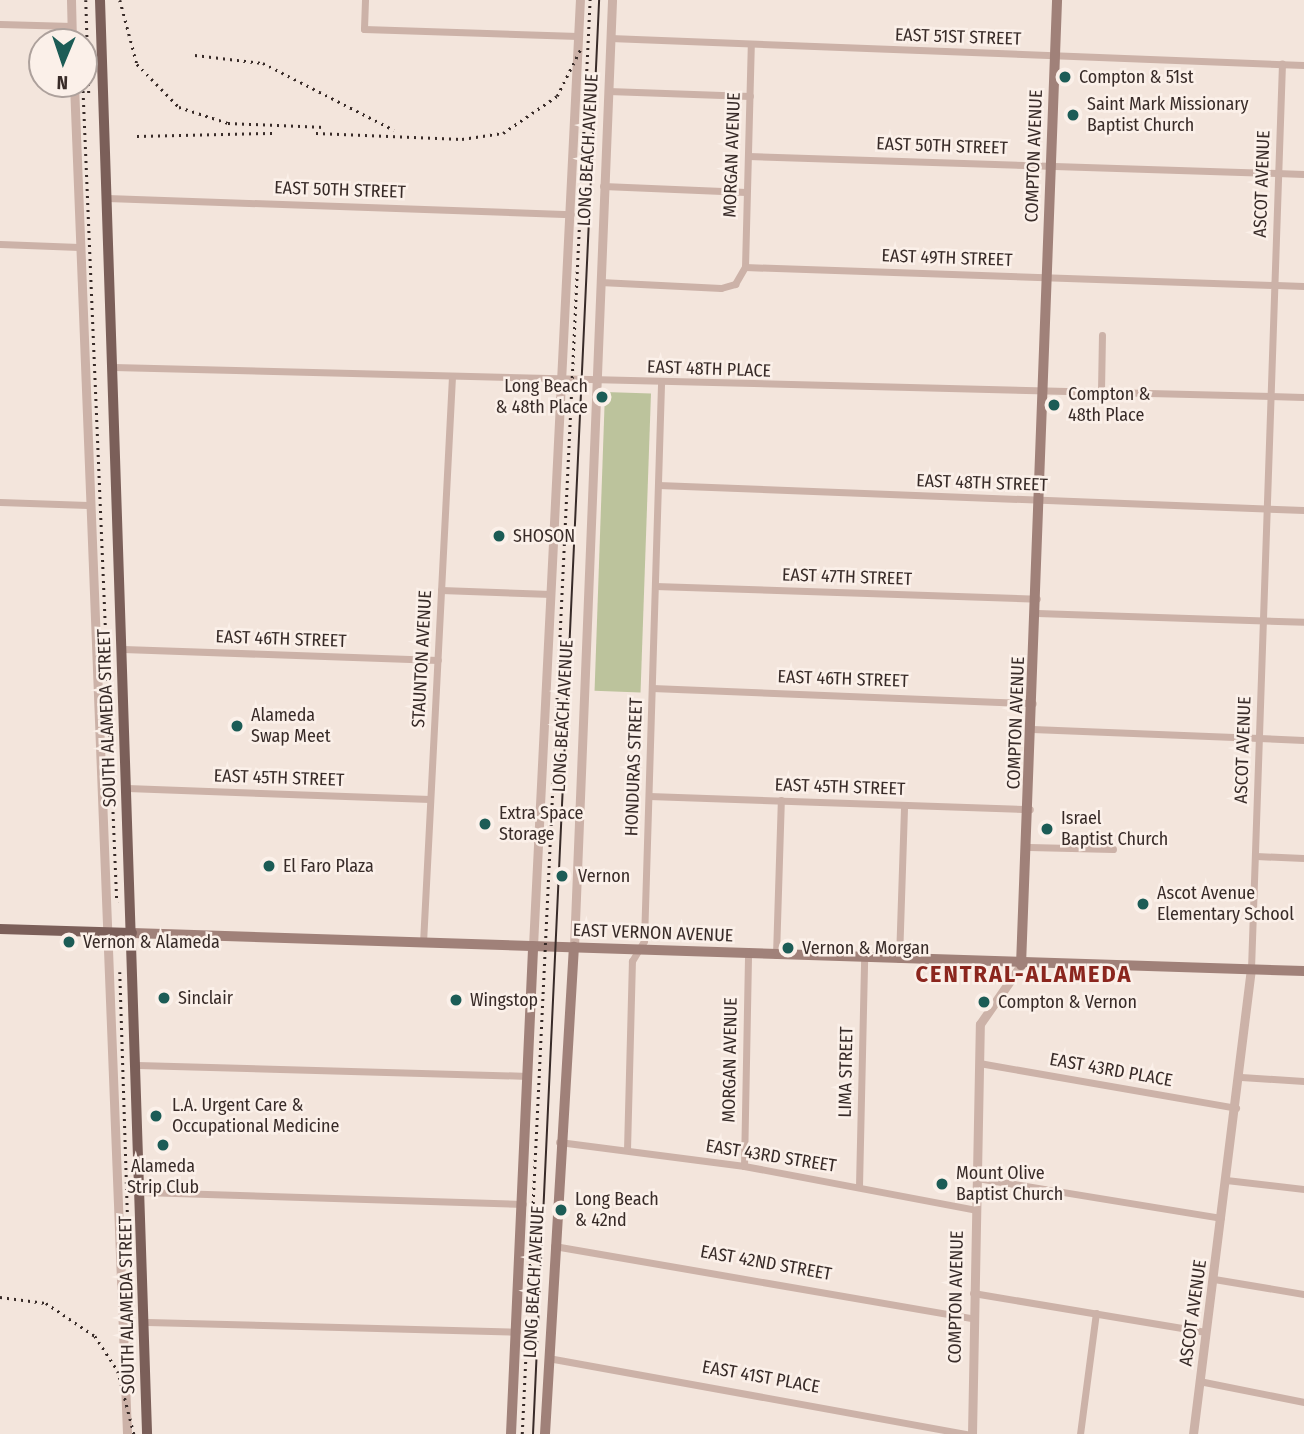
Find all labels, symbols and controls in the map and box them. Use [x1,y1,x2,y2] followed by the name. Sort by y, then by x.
[894,24,1022,50] street label: EAST 51ST STREET
[28,28,98,98] north arrow
[1079,66,1194,88] place label: Compton & 51st
[1057,69,1073,85] marker: Compton & 51st
[56,71,68,94] text: N
[573,73,603,227] street label: LONG BEACH AVENUE
[1021,89,1047,223] street label: COMPTON AVENUE
[719,92,745,218] street label: MORGAN AVENUE
[1087,94,1249,136] place label: Saint Mark Missionary Baptist Church
[1065,107,1081,123] marker: Saint Mark Missionary Baptist Church
[1249,130,1275,238] street label: ASCOT AVENUE
[876,133,1008,159] street label: EAST 50TH STREET
[274,177,406,203] street label: EAST 50TH STREET
[881,245,1013,271] street label: EAST 49TH STREET
[647,356,771,382] street label: EAST 48TH PLACE
[496,376,588,418] place label: Long Beach & 48th Place
[1068,384,1150,426] place label: Compton & 48th Place
[594,389,610,405] marker: Long Beach & 48th Place
[1046,397,1062,413] marker: Compton & 48th Place
[916,470,1048,496] street label: EAST 48TH STREET
[513,525,575,547] place label: SHOSON
[491,528,507,544] marker: SHOSON
[782,564,912,590] street label: EAST 47TH STREET
[408,590,436,728] street label: STAUNTON AVENUE
[215,626,347,652] street label: EAST 46TH STREET
[93,629,121,807] street label: SOUTH ALAMEDA STREET
[548,639,578,793] street label: LONG BEACH AVENUE
[1003,656,1029,790] street label: COMPTON AVENUE
[777,666,909,692] street label: EAST 46TH STREET
[1230,696,1256,804] street label: ASCOT AVENUE
[621,697,647,837] street label: HONDURAS STREET
[251,705,331,748] place label: Alameda Swap Meet
[229,718,245,734] marker: Alameda Swap Meet
[213,765,345,791] street label: EAST 45TH STREET
[774,774,906,800] street label: EAST 45TH STREET
[499,803,583,846] place label: Extra Space Storage
[1061,808,1168,850] place label: Israel Baptist Church
[477,816,493,832] marker: Extra Space Storage
[1039,821,1055,837] marker: Israel Baptist Church
[283,855,374,877] place label: El Faro Plaza
[261,858,277,874] marker: El Faro Plaza
[578,865,630,887] place label: Vernon
[552,866,572,886] marker: Vernon
[1157,883,1294,926] place label: Ascot Avenue Elementary School
[1135,896,1151,912] marker: Ascot Avenue Elementary School
[572,919,734,947] street label: EAST VERNON AVENUE
[83,931,220,953] place label: Vernon & Alameda
[61,934,77,950] marker: Vernon & Alameda
[802,937,929,959] place label: Vernon & Morgan
[780,940,796,956] marker: Vernon & Morgan
[917,961,1131,989] district label: CENTRAL-ALAMEDA
[178,987,233,1009] place label: Sinclair
[470,989,538,1011] place label: Wingstop
[156,990,172,1006] marker: Sinclair
[998,991,1137,1013] place label: Compton & Vernon
[448,992,464,1008] marker: Wingstop
[976,994,992,1010] marker: Compton & Vernon
[718,997,742,1123] street label: MORGAN AVENUE
[834,1026,858,1118] street label: LIMA STREET
[1048,1049,1174,1091] street label: EAST 43RD PLACE
[172,1095,339,1138] place label: L.A. Urgent Care & Occupational Medicine
[146,1106,166,1126] marker: L.A. Urgent Care & Occupational Medicine
[704,1135,838,1177] street label: EAST 43RD STREET
[155,1137,171,1153] marker: Alameda Strip Club
[127,1156,199,1198] place label: Alameda Strip Club
[956,1163,1063,1206] place label: Mount Olive Baptist Church
[934,1176,950,1192] marker: Mount Olive Baptist Church
[575,1189,659,1232] place label: Long Beach & 42nd
[553,1202,569,1218] marker: Long Beach & 42nd
[519,1205,549,1359] street label: LONG BEACH AVENUE
[115,1216,139,1394] street label: SOUTH ALAMEDA STREET
[944,1230,968,1364] street label: COMPTON AVENUE
[699,1241,833,1285] street label: EAST 42ND STREET
[1175,1258,1211,1368] street label: ASCOT AVENUE
[700,1356,822,1398] street label: EAST 41ST PLACE

